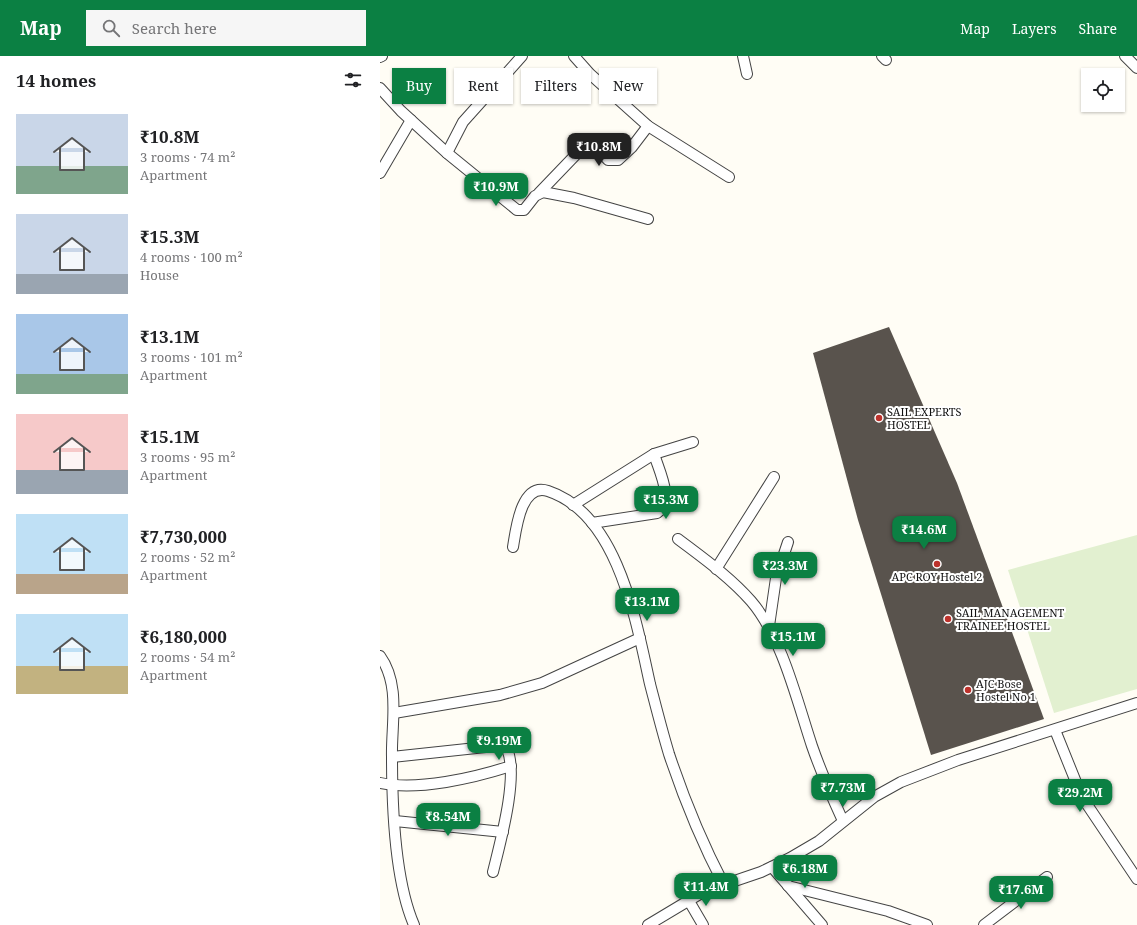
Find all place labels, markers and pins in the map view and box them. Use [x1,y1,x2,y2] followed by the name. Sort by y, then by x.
[566,133,632,167] pin: ₹10.8M
[463,173,529,207] pin: ₹10.9M
[887,404,962,432] place label: SAIL EXPERTS HOSTEL
[874,413,884,423] marker: SAIL EXPERTS HOSTEL
[633,486,699,520] pin: ₹15.3M
[891,516,957,550] pin: ₹14.6M
[752,552,818,586] pin: ₹23.3M
[932,559,942,569] marker: APC ROY Hostel 2
[892,569,982,584] place label: APC ROY Hostel 2
[614,588,680,622] pin: ₹13.1M
[956,605,1065,633] place label: SAIL MANAGEMENT TRAINEE HOSTEL
[943,614,953,624] marker: SAIL MANAGEMENT TRAINEE HOSTEL
[760,623,826,657] pin: ₹15.1M
[976,676,1036,704] place label: AJC Bose Hostel No 1
[963,685,973,695] marker: AJC Bose Hostel No 1
[466,727,532,761] pin: ₹9.19M
[810,774,876,808] pin: ₹7.73M
[1047,779,1113,813] pin: ₹29.2M
[415,803,481,837] pin: ₹8.54M
[772,855,838,889] pin: ₹6.18M
[673,873,739,907] pin: ₹11.4M
[988,876,1054,910] pin: ₹17.6M

